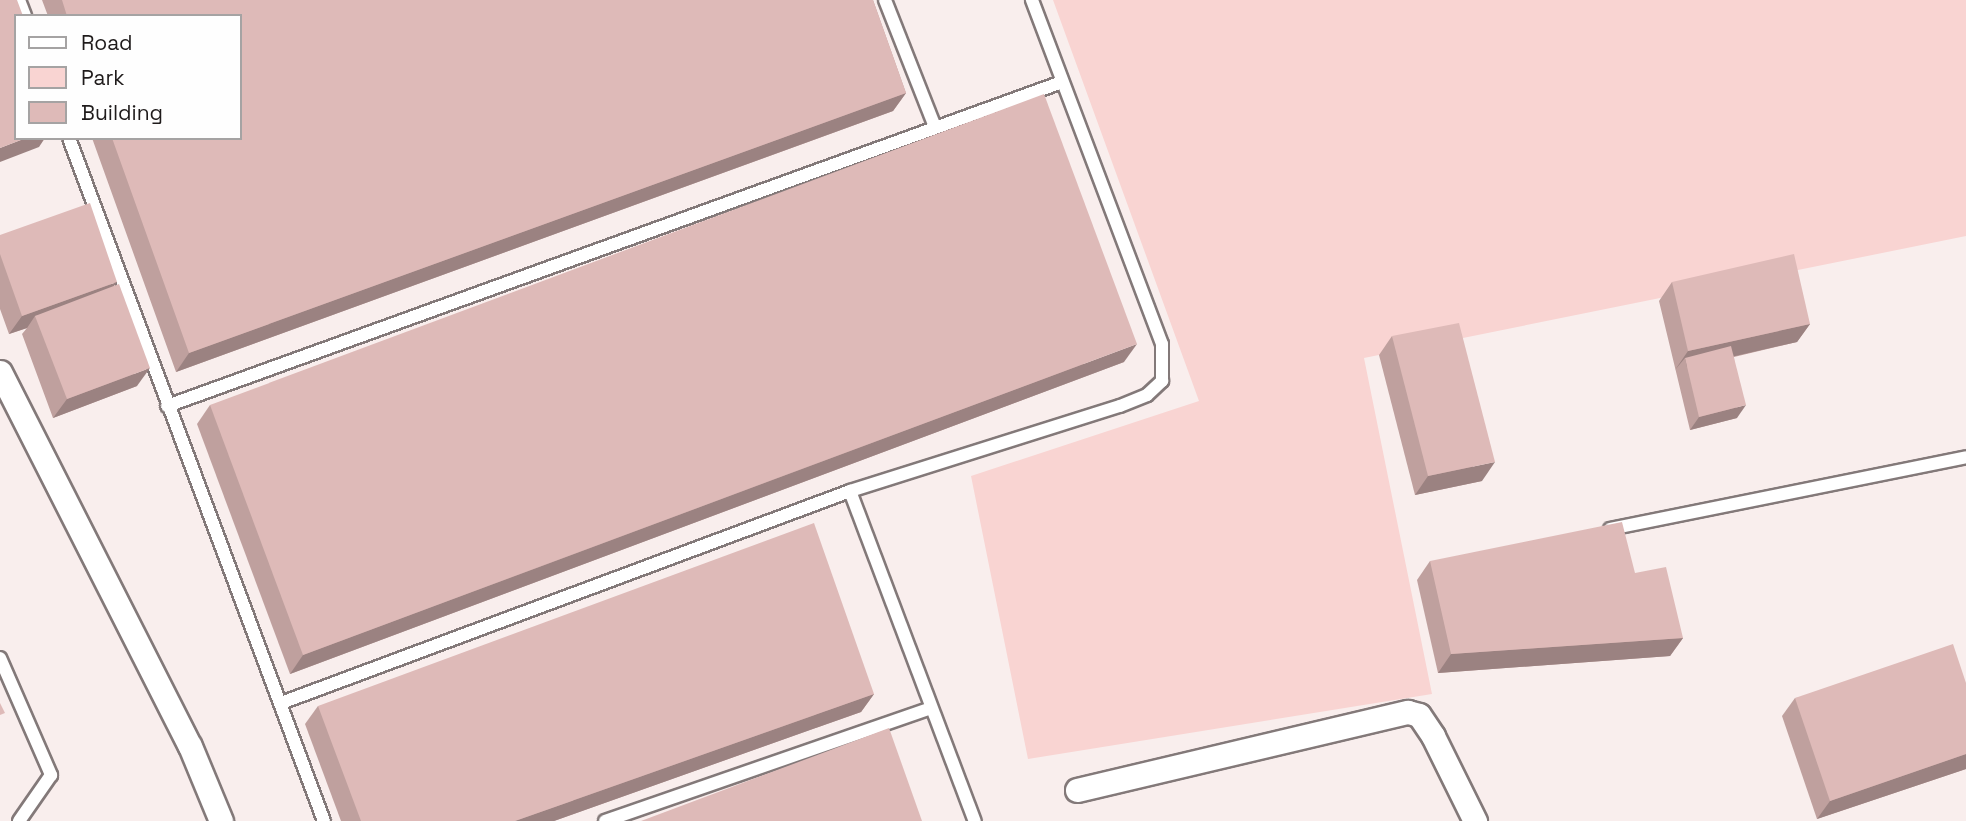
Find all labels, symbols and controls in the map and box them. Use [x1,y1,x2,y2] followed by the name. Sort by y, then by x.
[14,14,242,140] legend
[81,29,133,56] text: Road
[81,64,125,91] text: Park
[81,99,163,126] text: Building

